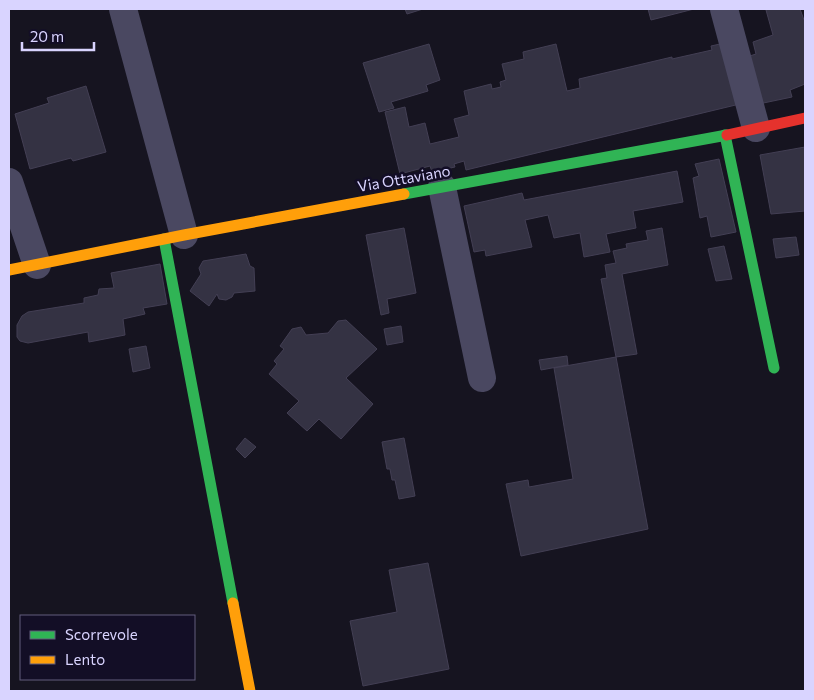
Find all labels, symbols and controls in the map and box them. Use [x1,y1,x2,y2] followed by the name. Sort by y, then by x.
[22,20,95,52] scale bar
[30,27,64,45] text: 20 m
[356,161,452,195] street label: Via Ottaviano
[20,615,195,680] legend
[65,625,138,643] text: Scorrevole
[65,650,105,668] text: Lento

